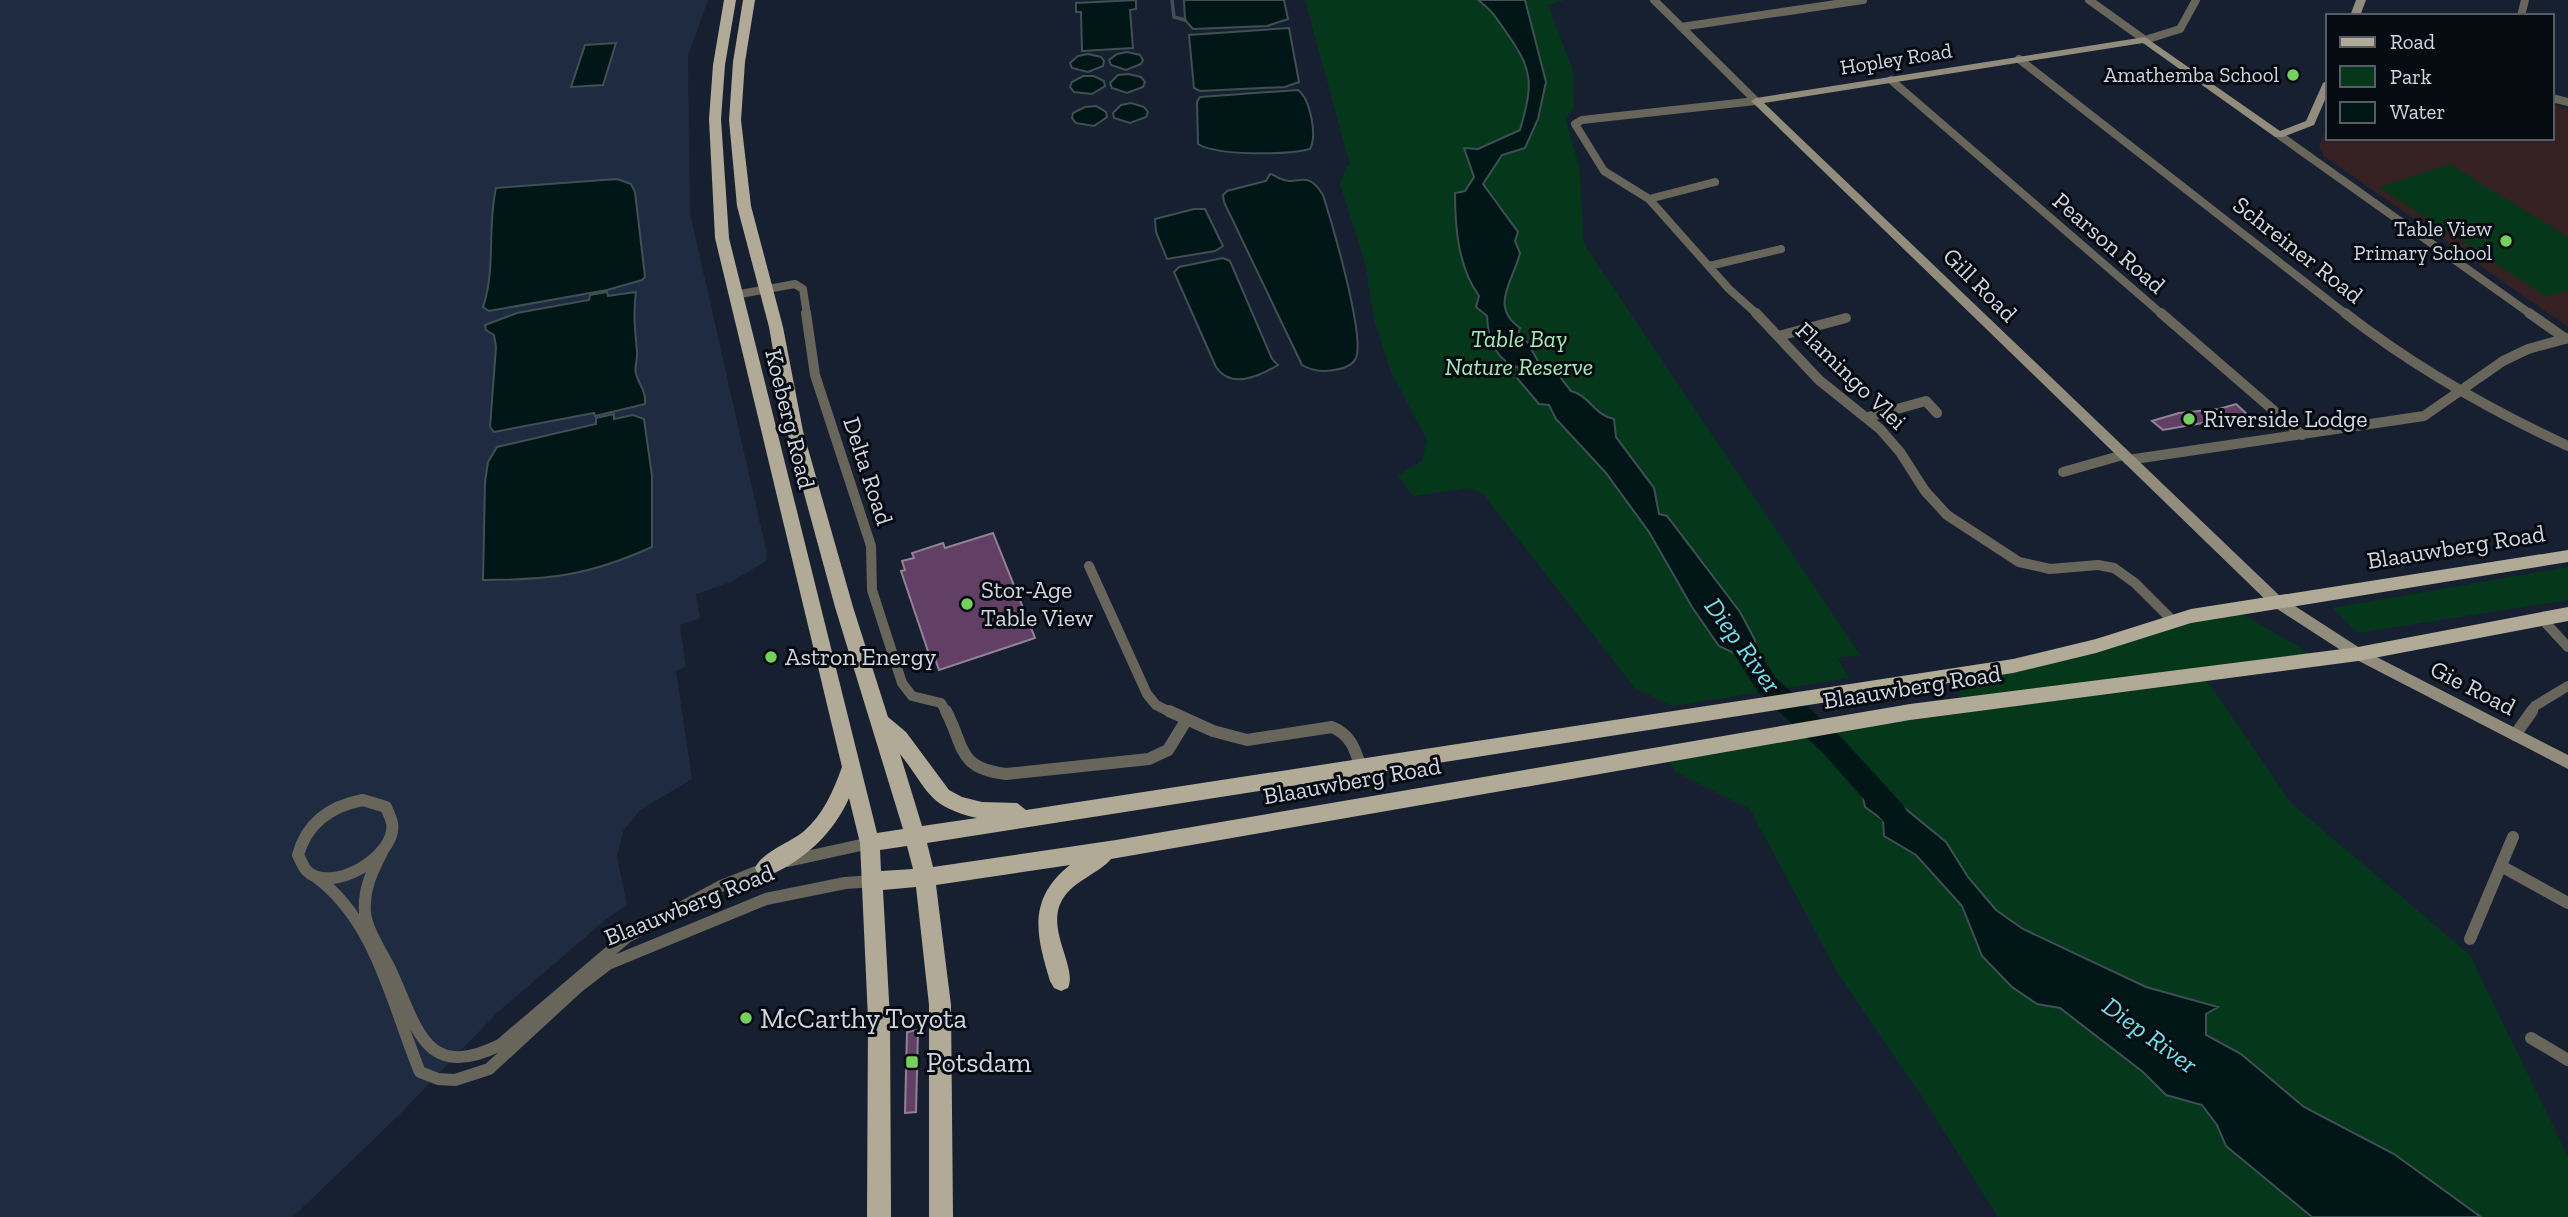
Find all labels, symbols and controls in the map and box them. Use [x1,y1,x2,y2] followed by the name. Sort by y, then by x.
[2326,14,2554,140] legend
[2390,29,2436,54] text: Road
[1838,37,1954,80] street label: Hopley Road
[2104,62,2279,87] place label: Amathemba School
[2390,64,2432,89] text: Park
[2285,67,2301,83] marker: Amathemba School
[2390,99,2445,124] text: Water
[2047,186,2172,299] street label: Pearson Road
[2227,190,2369,309] street label: Schreiner Road
[2353,216,2492,265] place label: Table View Primary School
[2498,233,2514,249] marker: Table View Primary School
[1937,241,2024,328] street label: Gill Road
[1790,316,1913,436] street label: Flamingo Vlei
[1445,324,1593,381] park label: Table Bay Nature Reserve
[759,346,822,492] street label: Koeberg Road
[2203,404,2368,433] place label: Riverside Lodge
[2181,411,2197,427] marker: Riverside Lodge
[837,413,900,529] street label: Delta Road
[2365,518,2547,575] street label: Blaauwberg Road
[981,575,1094,632] place label: Stor-Age Table View
[1698,591,1788,699] water label: Diep River
[959,596,975,612] marker: Stor-Age Table View
[785,642,937,671] place label: Astron Energy
[763,649,779,665] marker: Astron Energy
[2426,654,2521,721] street label: Gie Road
[1821,658,2003,715] street label: Blaauwberg Road
[1261,751,1443,810] street label: Blaauwberg Road
[600,857,778,952] street label: Blaauwberg Road
[2096,990,2204,1080] water label: Diep River
[760,1002,967,1035] place label: McCarthy Toyota
[738,1010,754,1026] marker: McCarthy Toyota
[926,1046,1032,1079] place label: Potsdam
[904,1054,920,1070] marker: Potsdam

